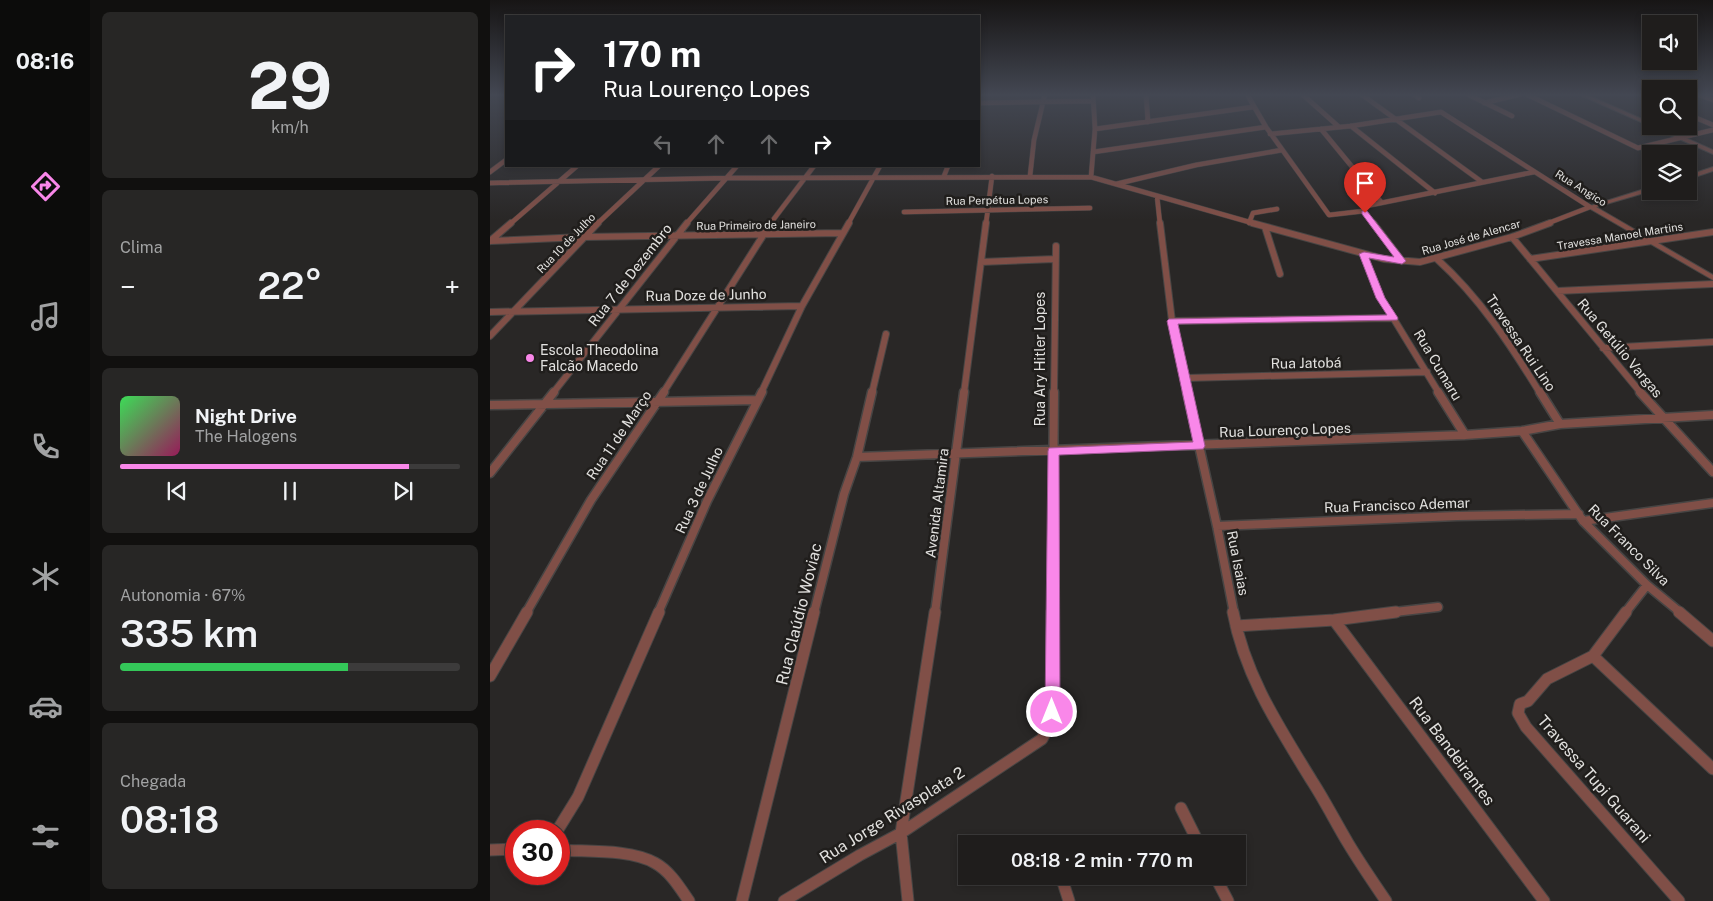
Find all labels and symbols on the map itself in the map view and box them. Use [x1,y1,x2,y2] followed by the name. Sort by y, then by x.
[1344,162,1386,213] pin
[1553,167,1609,209] street label: Rua Angico
[946,193,1049,207] street label: Rua Perpétua Lopes
[535,211,597,275] street label: Rua 10 de Julho
[1420,217,1522,257] street label: Rua José de Alencar
[696,218,816,232] street label: Rua Primeiro de Janeiro
[585,220,675,329] street label: Rua 7 de Dezembro
[1556,220,1684,252] street label: Travessa Manoel Martins
[645,286,767,304] street label: Rua Doze de Junho
[1032,292,1048,426] street label: Rua Ary Hitler Lopes
[1483,292,1559,394] street label: Travessa Rui Lino
[1574,295,1666,401] street label: Rua Getúlio Vargas
[1411,327,1465,403] street label: Rua Cumaru
[540,342,658,374] place label: Escola Theodolina Falcão Macedo
[524,352,536,364] marker: Escola Theodolina Falcão Macedo
[1271,354,1341,372] street label: Rua Jatobá
[583,387,655,483] street label: Rua 11 de Março
[1219,420,1351,440] street label: Rua Lourenço Lopes
[672,444,726,536] street label: Rua 3 de Julho
[922,447,952,559] street label: Avenida Altamira
[1324,494,1470,516] street label: Rua Francisco Ademar
[1585,501,1673,589] street label: Rua Franco Silva
[1224,529,1252,597] street label: Rua Isaias
[772,541,826,687] street label: Rua Claúdio Woviac
[1025,685,1077,737] position arrow
[1405,693,1499,809] street label: Rua Bandeirantes
[1533,711,1655,847] street label: Travessa Tupi Guarani
[816,763,968,867] street label: Rua Jorge Rivasplata 2
[505,820,570,885] speed limit sign: 30

